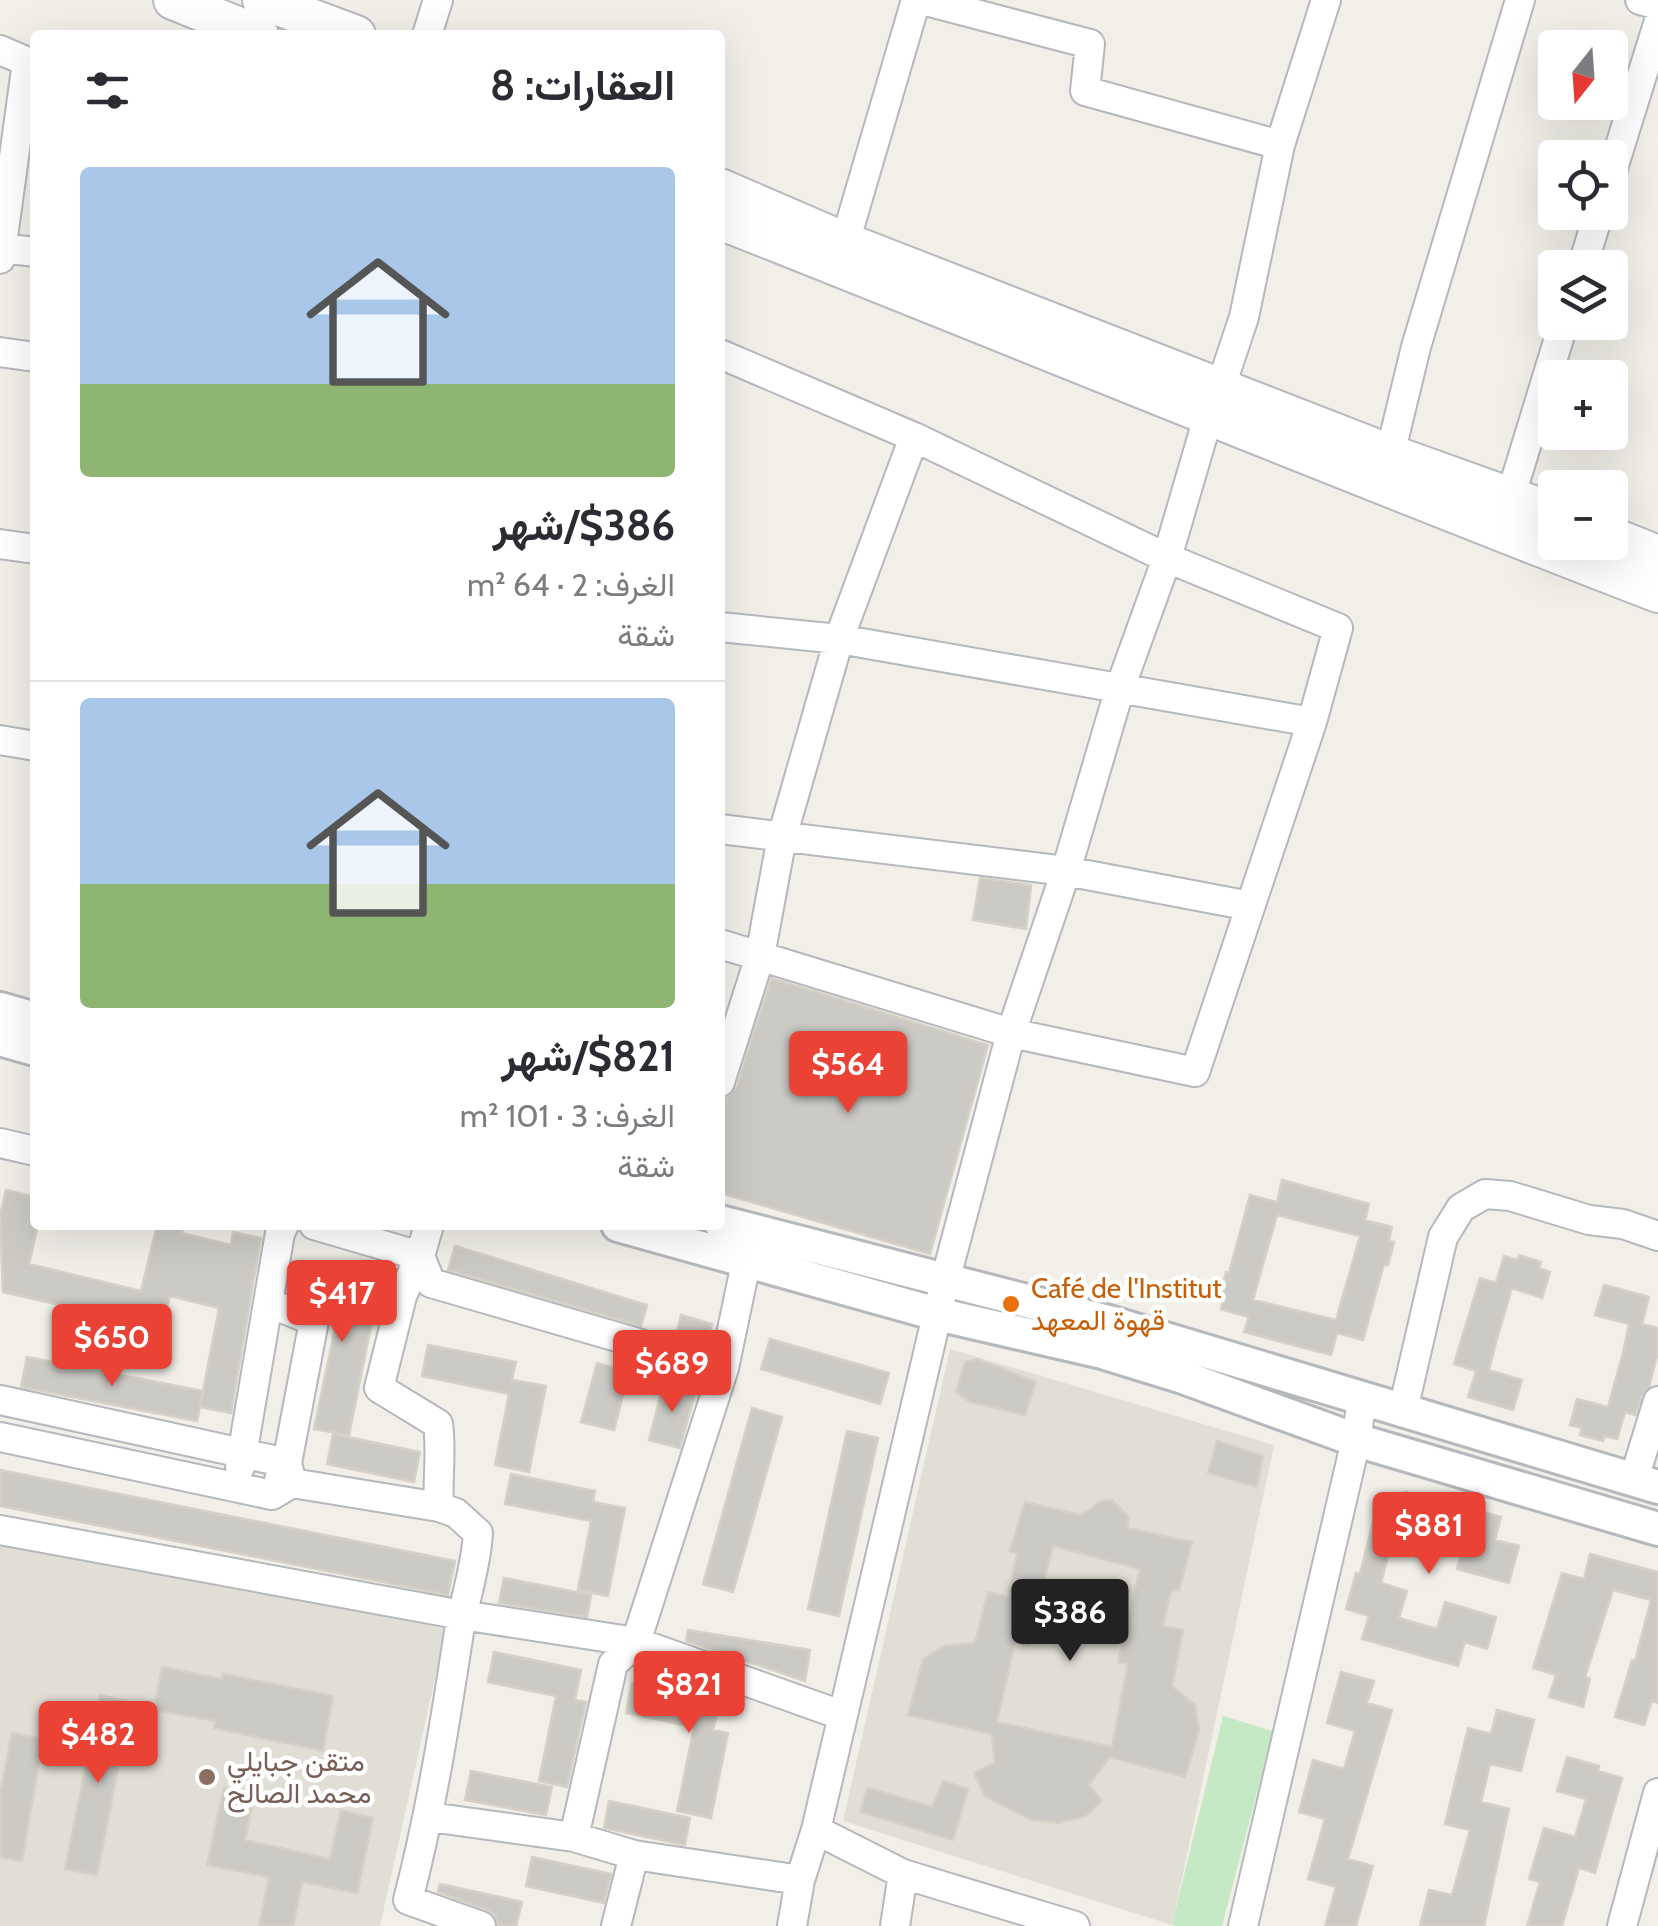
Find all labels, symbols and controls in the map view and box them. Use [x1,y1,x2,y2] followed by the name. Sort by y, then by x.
[1538,30,1628,120] north arrow
[1538,30,1628,560] map controls
[490,59,675,111] text: العقارات: 8
[80,63,135,118] icon: filters
[1538,140,1628,230] button: locate
[288,232,468,412] icon: home
[1538,250,1628,340] button: layers
[1538,360,1628,450] button: +
[1538,470,1628,560] button: −
[493,499,675,551] text: $386/شهر
[467,565,675,604] text: الغرف: 2 · 64 m²
[617,615,675,654] text: شقة
[288,763,468,943] icon: home
[501,1030,675,1082] text: $821/شهر
[789,1031,907,1116] pin: $564
[811,1044,885,1083] text: $564
[460,1096,675,1135] text: الغرف: 3 · 101 m²
[617,1146,675,1185] text: شقة
[283,1260,401,1345] pin: $417
[1031,1271,1222,1338] place label: Café de l'Institut قهوة المعهد
[309,1273,375,1312] text: $417
[1000,1293,1022,1315] marker: Café de l'Institut قهوة المعهد
[53,1304,171,1389] pin: $650
[74,1317,150,1356] text: $650
[613,1330,731,1415] pin: $689
[635,1343,709,1382] text: $689
[1370,1492,1488,1577] pin: $881
[1394,1505,1464,1544] text: $881
[1011,1579,1129,1664] pin: $386
[1033,1592,1107,1631] text: $386
[630,1651,748,1736] pin: $821
[656,1664,722,1703] text: $821
[39,1701,157,1786] pin: $482
[61,1714,135,1753] text: $482
[227,1744,372,1813] place label: متقن جبايلي محمد الصالح
[196,1766,218,1788] marker: متقن جبايلي محمد الصالح

